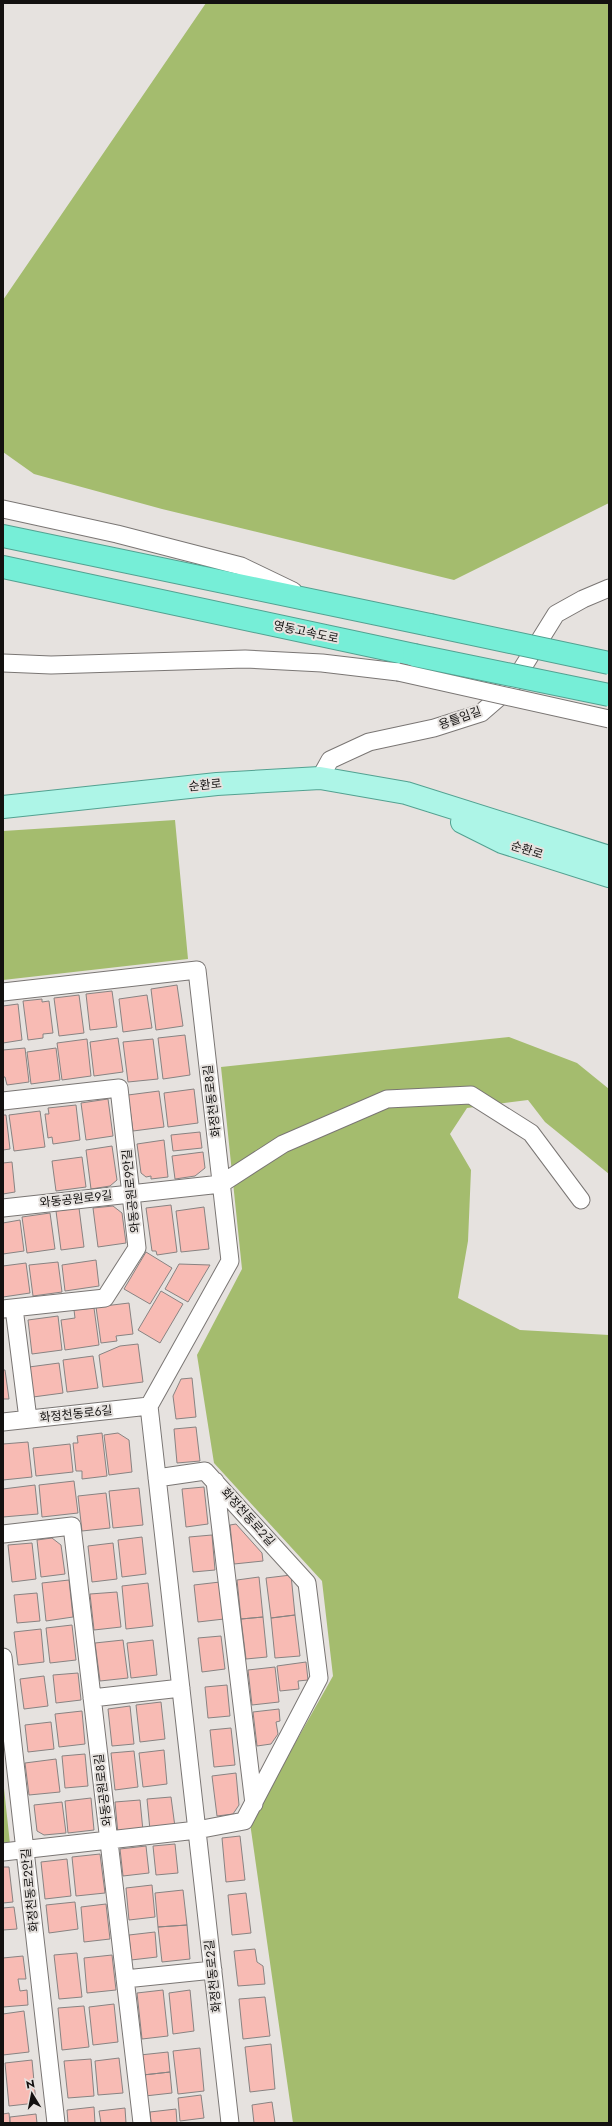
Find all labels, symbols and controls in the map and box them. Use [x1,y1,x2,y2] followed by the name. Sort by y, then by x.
[272,616,340,648] street label: 영동고속도로
[436,702,484,734] street label: 용틀임길
[188,774,222,796] street label: 순환로
[508,836,546,864] street label: 순환로
[199,1064,225,1138] street label: 화정천동로8길
[118,1148,144,1234] street label: 와동공원로9안길
[39,1186,113,1212] street label: 와동공원로9길
[39,1401,113,1427] street label: 화정천동로6길
[217,1484,279,1550] street label: 화정천동로2길
[90,1753,116,1827] street label: 와동공원로8길
[17,1847,43,1933] street label: 화정천동로2안길
[200,1939,226,2013] street label: 화정천동로2길
[12,2074,52,2114] north arrow
[25,2076,36,2093] text: N

